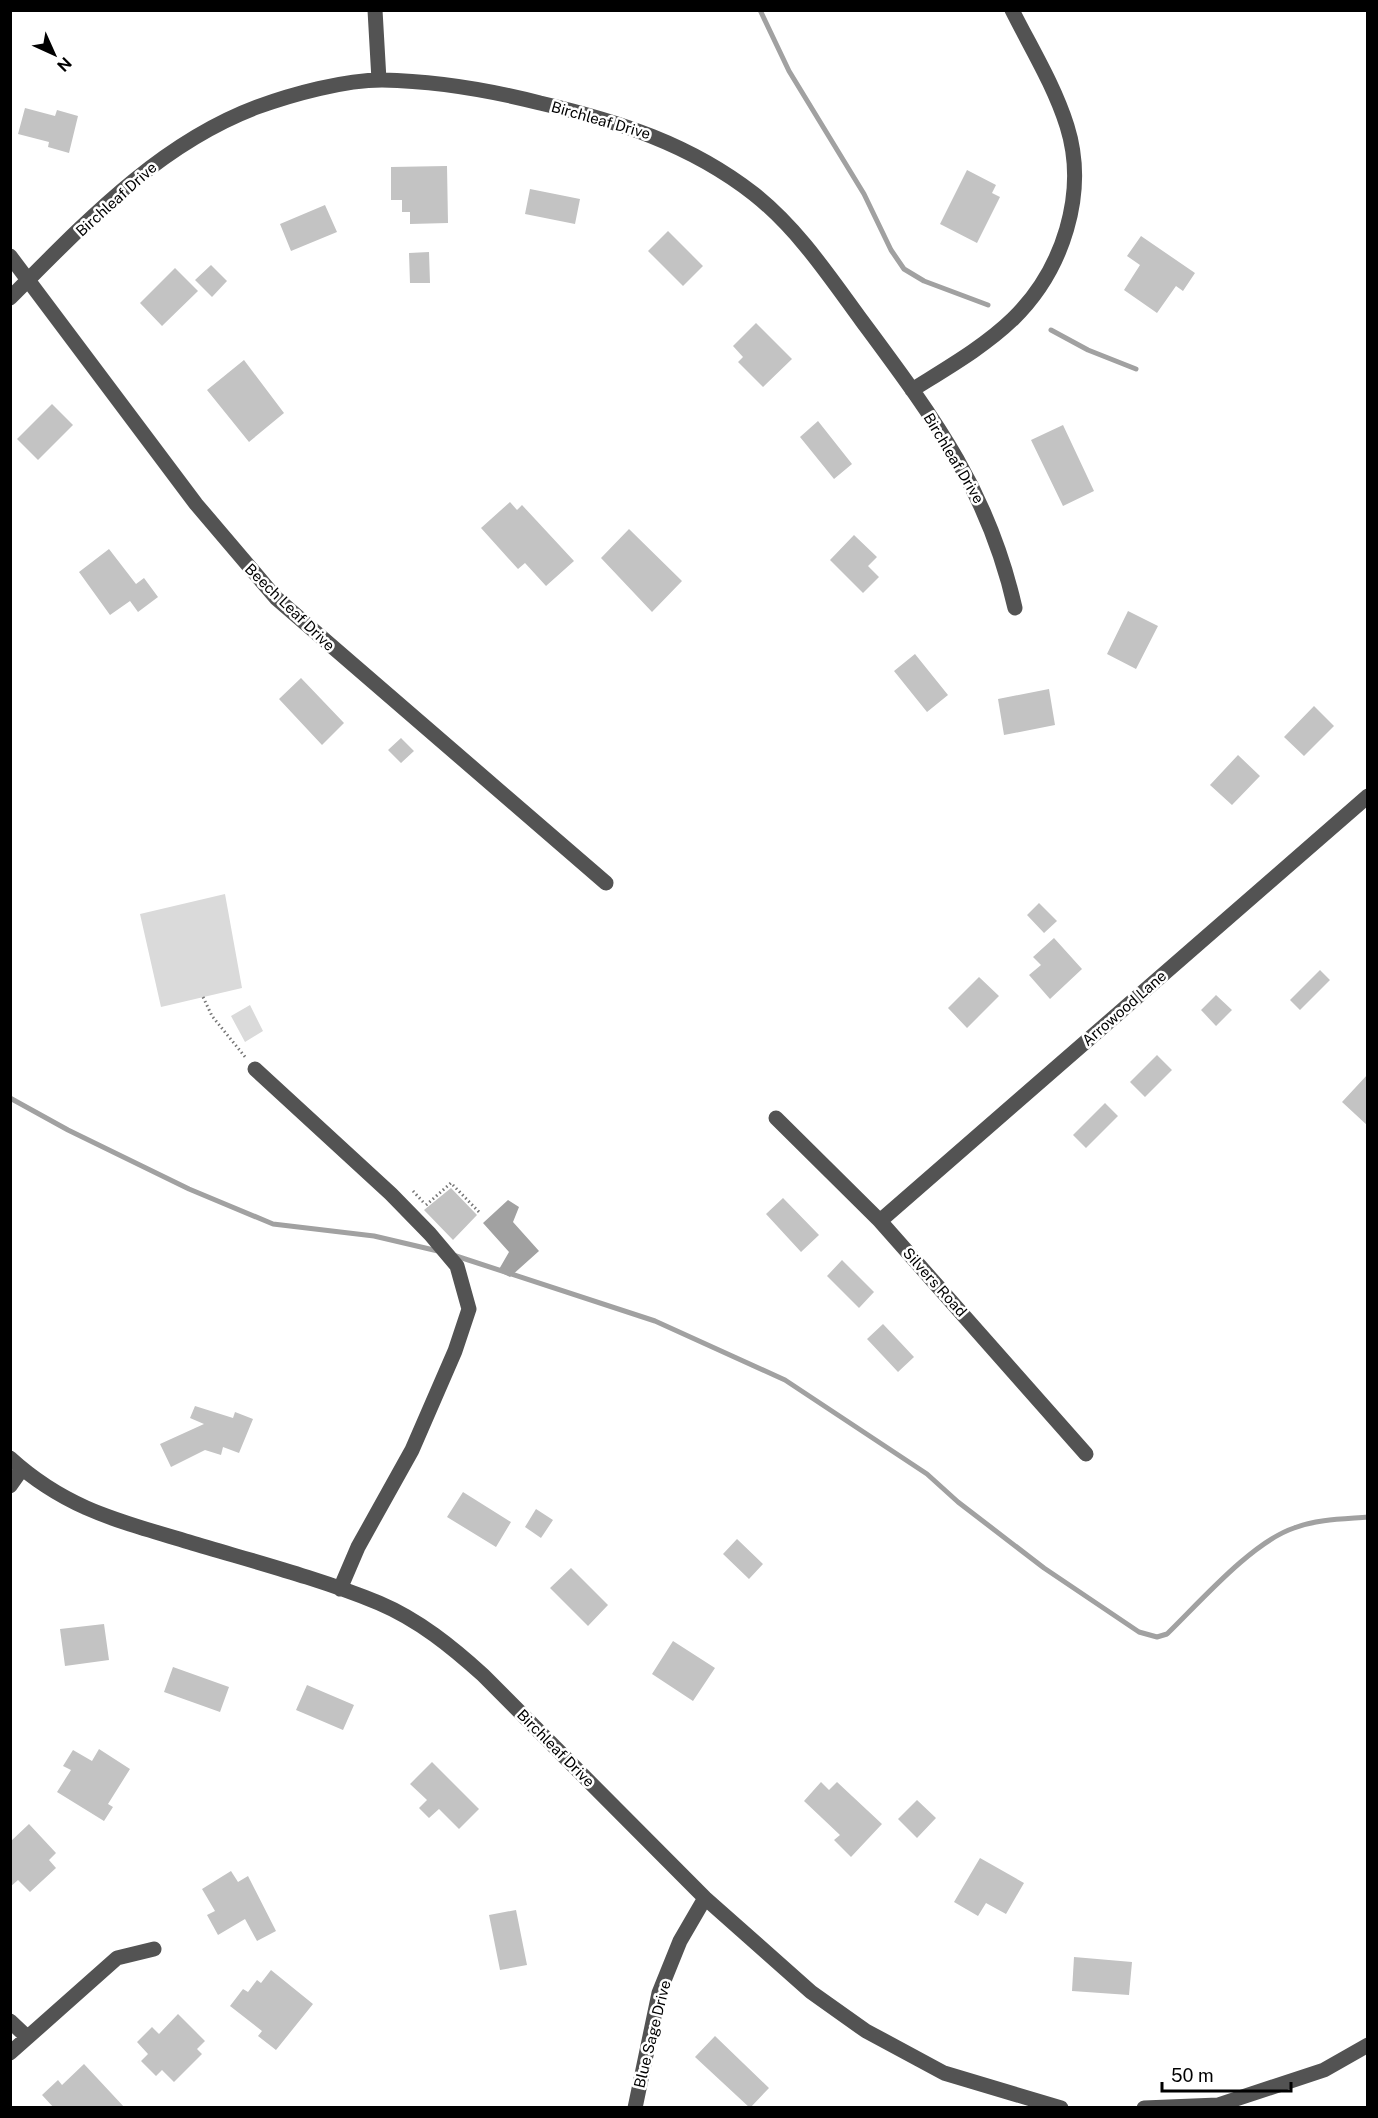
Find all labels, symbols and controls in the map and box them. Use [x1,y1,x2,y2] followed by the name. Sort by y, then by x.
[24,24,84,84] north arrow
[53,53,75,75] text: N
[549,98,653,142] street label: Birchleaf Drive
[72,158,160,240] street label: Birchleaf Drive
[920,410,988,506] street label: Birchleaf Drive
[242,560,338,654] street label: Beech Leaf Drive
[1079,967,1169,1049] street label: Arrowood Lane
[900,1244,970,1320] street label: Silvers Road
[514,1706,598,1790] street label: Birchleaf Drive
[630,1978,674,2090] street label: Blue Sage Drive
[1162,2055,1291,2093] scale bar
[1171,2065,1214,2086] text: 50 m

